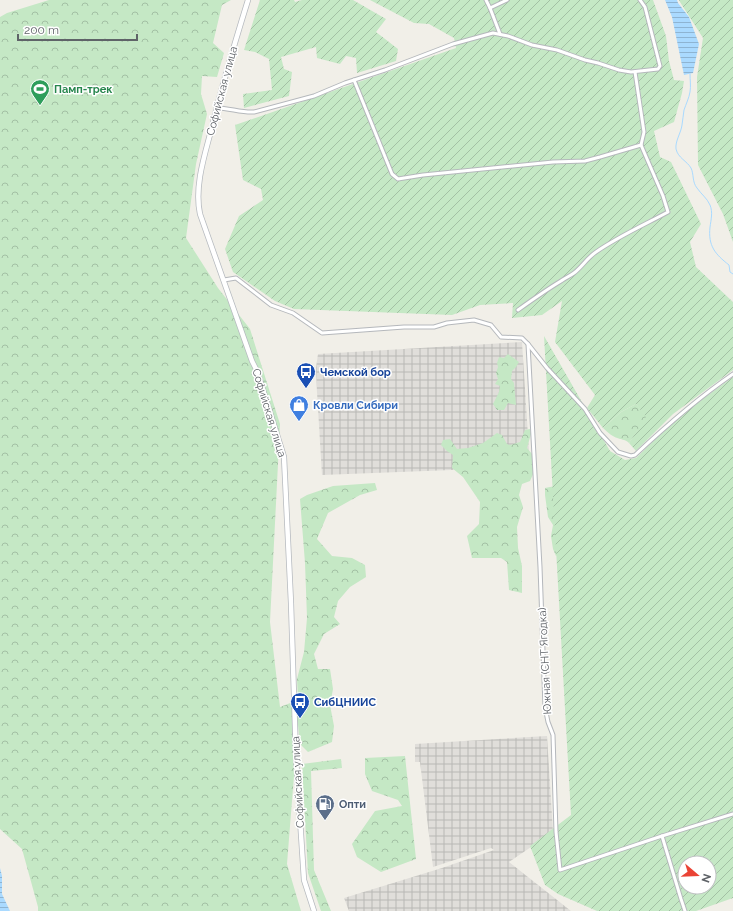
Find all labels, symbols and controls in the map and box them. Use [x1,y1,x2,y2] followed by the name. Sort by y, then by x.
[18,16,137,42] scale bar
[24,23,59,37] text: 200 m
[204,45,240,137] street label: Софийская улица
[29,78,51,106] sports icon: Памп-трек
[54,83,113,96] place label: Памп-трек
[295,361,317,389] bus stop icon: Чемской бор
[320,366,391,379] place label: Чемской бор
[249,367,289,459] street label: Софийская улица
[288,394,310,422] shop icon: Кровли Сибири
[313,399,398,412] place label: Кровли Сибири
[536,607,554,715] street label: Южная (СНТ Ягодка)
[289,691,311,719] bus stop icon: СибЦНИИС
[314,696,377,709] place label: СибЦНИИС
[289,736,307,828] street label: Софийская улица
[314,793,336,821] fuel station icon: Опти
[339,798,366,811] place label: Опти
[677,855,717,895] north arrow
[698,872,713,884] text: N

